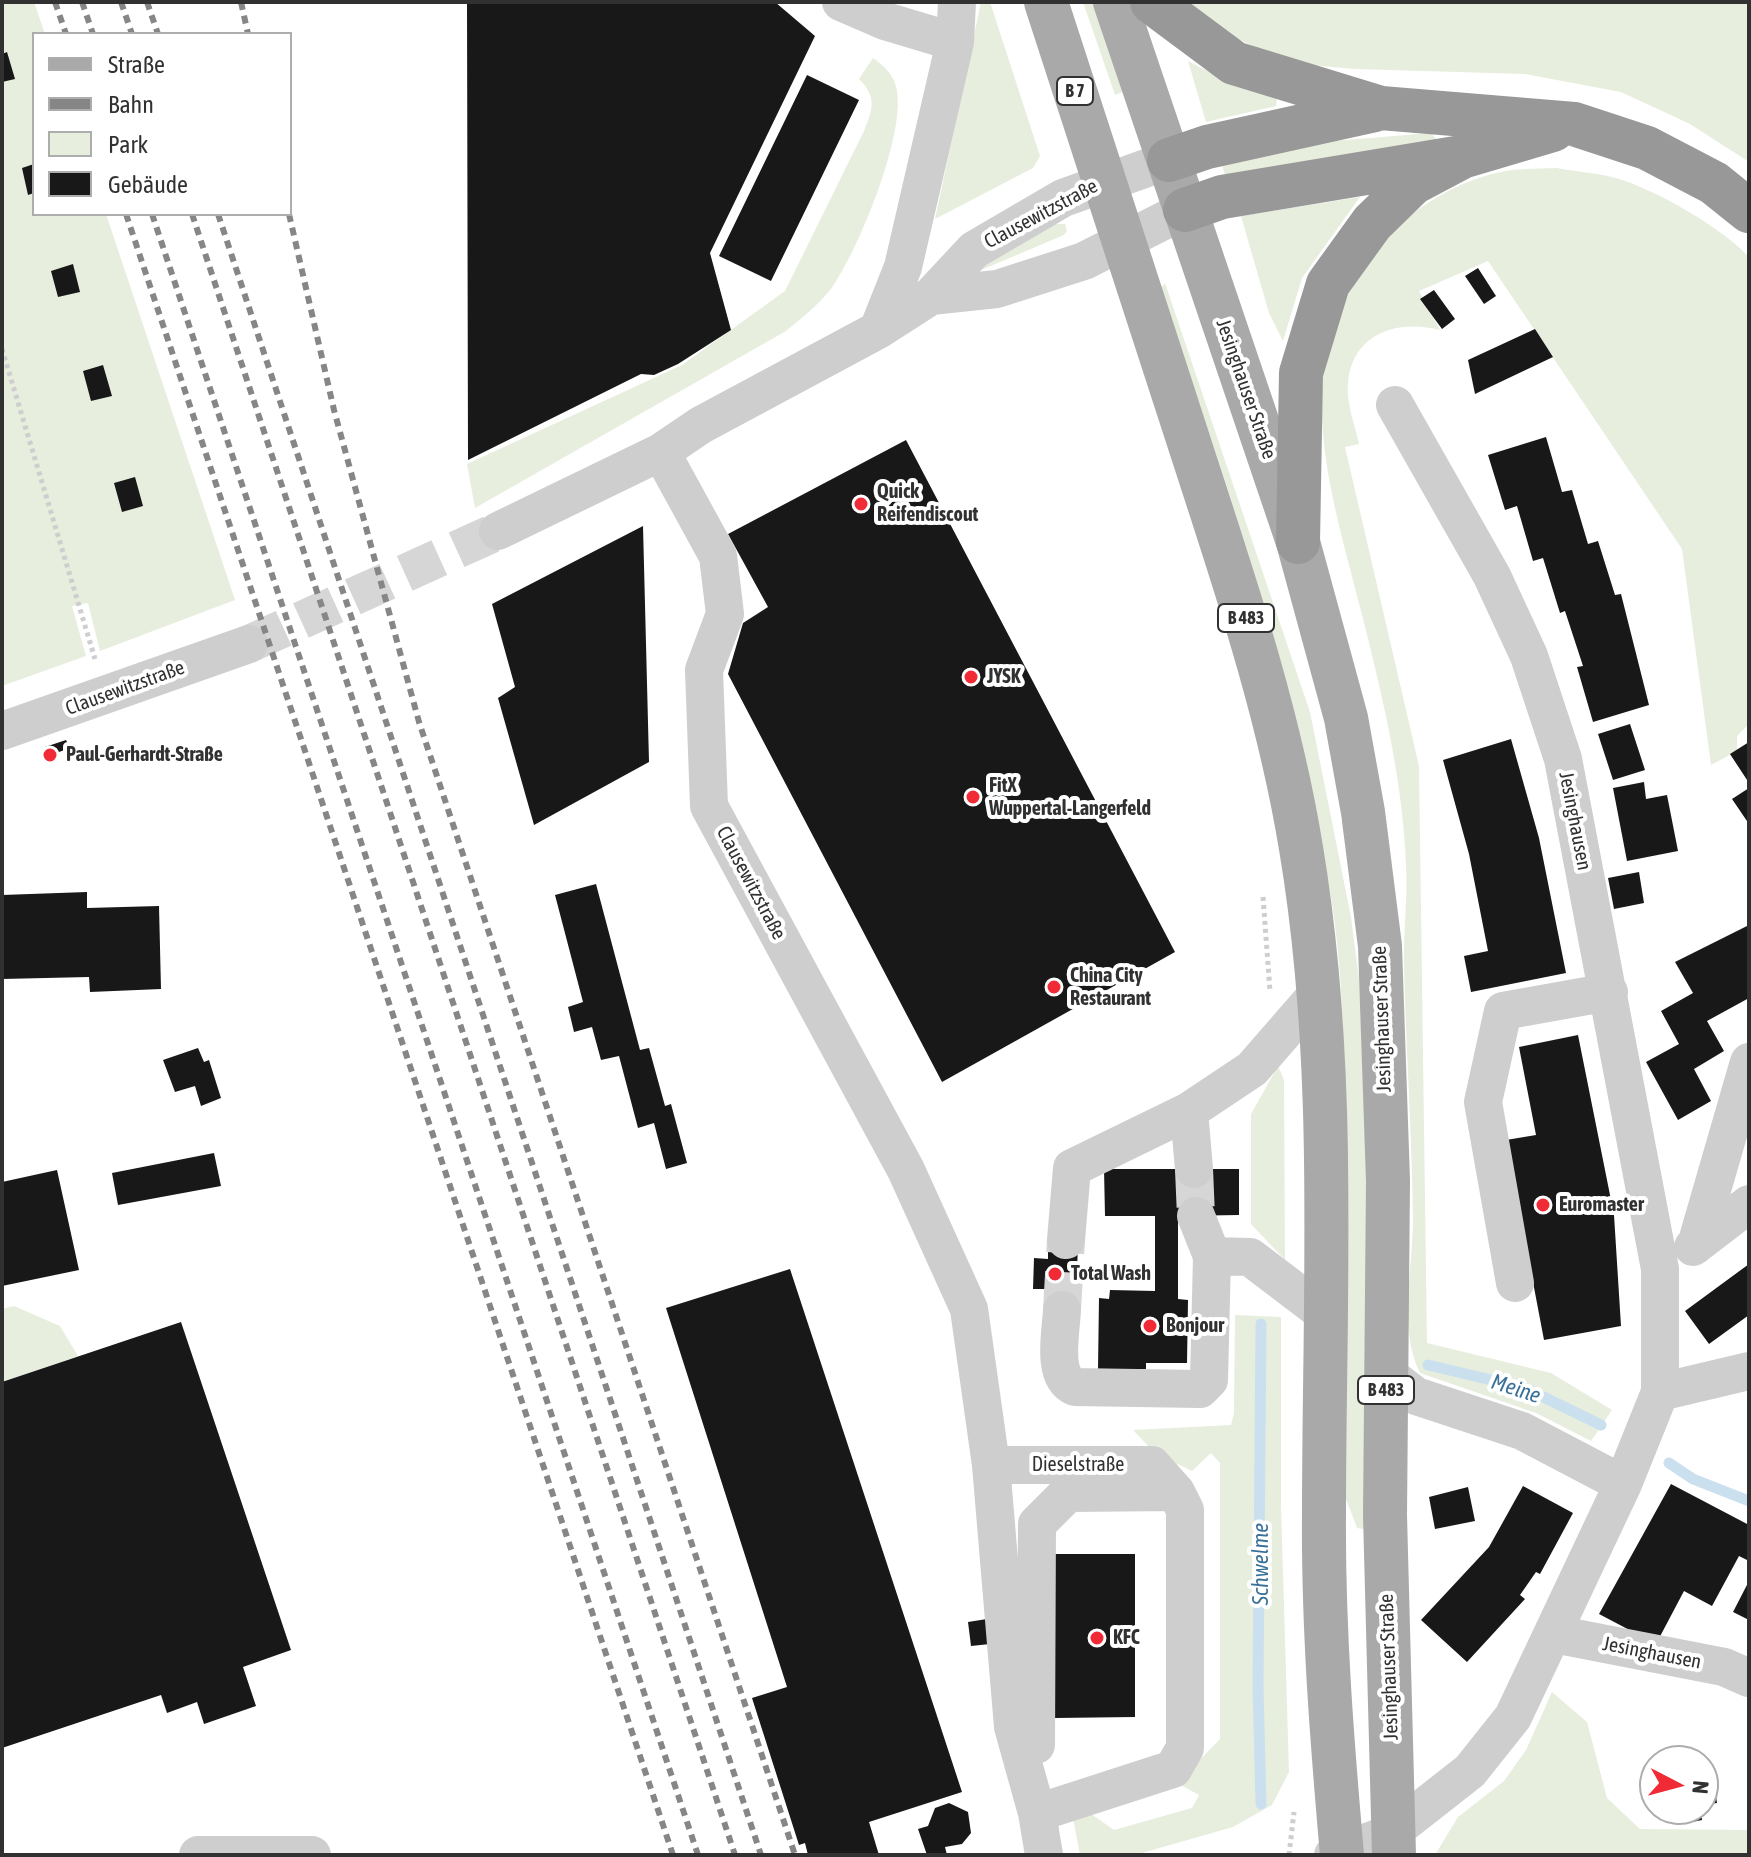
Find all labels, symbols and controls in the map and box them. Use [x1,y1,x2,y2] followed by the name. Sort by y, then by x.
[32,32,292,216] legend
[108,51,165,78] text: Straße
[1057,77,1093,105] road number: B 7
[108,91,154,118] text: Bahn
[108,131,148,158] text: Park
[108,171,188,198] text: Gebäude
[980,174,1102,254] street label: Clausewitzstraße
[1211,316,1281,462] street label: Jesinghauser Straße
[877,480,978,527] place label: Quick Reifendiscout
[852,495,870,513] marker: Quick Reifendiscout
[1218,604,1274,632] road number: B 483
[62,655,188,721] street label: Clausewitzstraße
[987,665,1020,689] place label: JYSK
[962,668,980,686] marker: JYSK
[66,743,223,767] place label: Paul-Gerhardt-Straße
[41,746,59,764] marker: Paul-Gerhardt-Straße
[1554,770,1596,872] street label: Jesinghausen
[989,774,1151,821] place label: FitX Wuppertal-Langerfeld
[964,788,982,806] marker: FitX Wuppertal-Langerfeld
[711,822,791,944] street label: Clausewitzstraße
[1367,945,1397,1093] street label: Jesinghauser Straße
[1070,964,1151,1011] place label: China City Restaurant
[1045,978,1063,996] marker: China City Restaurant
[1559,1193,1644,1217] place label: Euromaster
[1534,1196,1552,1214] marker: Euromaster
[1071,1262,1151,1286] place label: Total Wash
[1046,1265,1064,1283] marker: Total Wash
[1166,1314,1224,1338] place label: Bonjour
[1141,1317,1159,1335] marker: Bonjour
[1488,1369,1544,1409] water label: Meine
[1358,1376,1414,1404] road number: B 483
[1032,1453,1124,1477] street label: Dieselstraße
[1248,1523,1274,1605] water label: Schwelme
[1374,1593,1404,1741] street label: Jesinghauser Straße
[1113,1626,1140,1650] place label: KFC
[1088,1629,1106,1647] marker: KFC
[1601,1632,1703,1674] street label: Jesinghausen
[1639,1745,1719,1825] north arrow
[1687,1779,1714,1795] text: N

